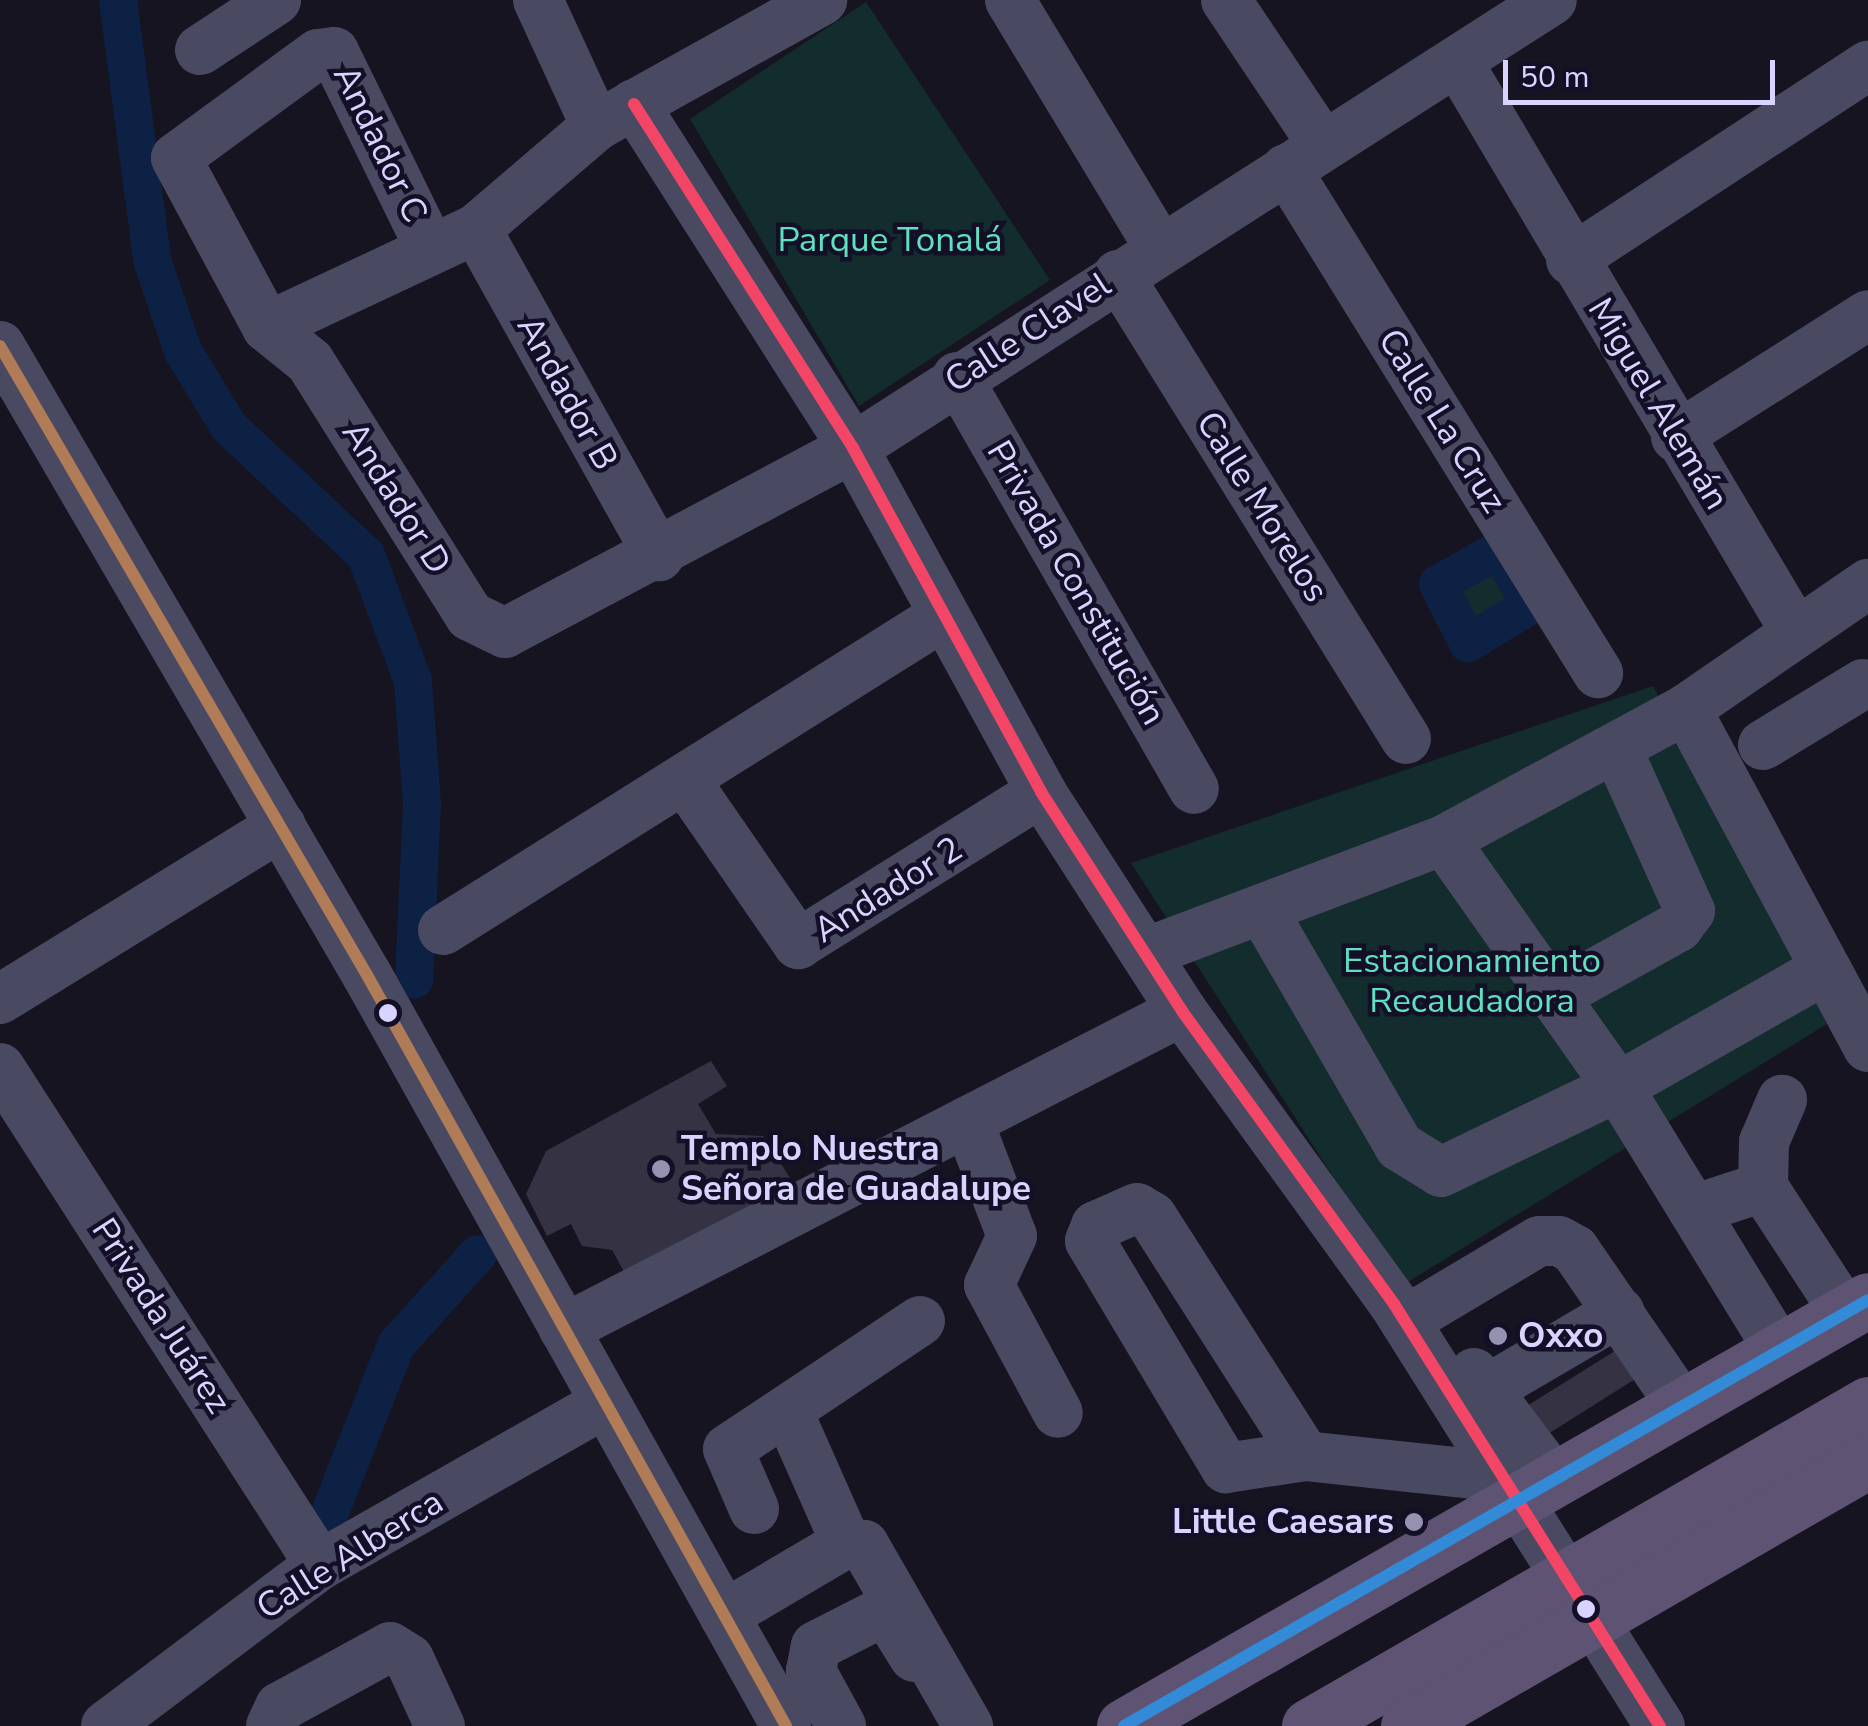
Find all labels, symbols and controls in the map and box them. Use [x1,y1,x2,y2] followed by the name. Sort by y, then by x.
[1508,40,1780,102] scale bar
[1520,57,1589,98] text: 50 m
[324,59,436,229] street label: Andador C
[777,219,1003,261] park label: Parque Tonalá
[937,264,1119,402] street label: Calle Clavel
[1578,291,1738,517] street label: Miguel Alemán
[508,309,626,477] street label: Andador B
[1369,322,1515,520] street label: Calle La Cruz
[1187,404,1337,610] street label: Calle Morelos
[333,414,459,582] street label: Andador D
[978,434,1174,732] street label: Privada Constitución
[806,828,970,952] street label: Andador 2
[1343,940,1601,1022] park label: Estacionamiento Recaudadora
[378,1003,398,1023] unlabelled marker
[681,1128,1031,1210] place label: Templo Nuestra Señora de Guadalupe
[650,1158,672,1180] marker: Templo Nuestra Señora de Guadalupe
[83,1211,239,1421] street label: Privada Juárez
[1518,1315,1603,1357] place label: Oxxo
[1487,1325,1509,1347] marker: Oxxo
[249,1481,451,1629] street label: Calle Alberca
[1172,1501,1394,1543] place label: Little Caesars
[1403,1511,1425,1533] marker: Little Caesars
[1576,1599,1596,1619] unlabelled marker

